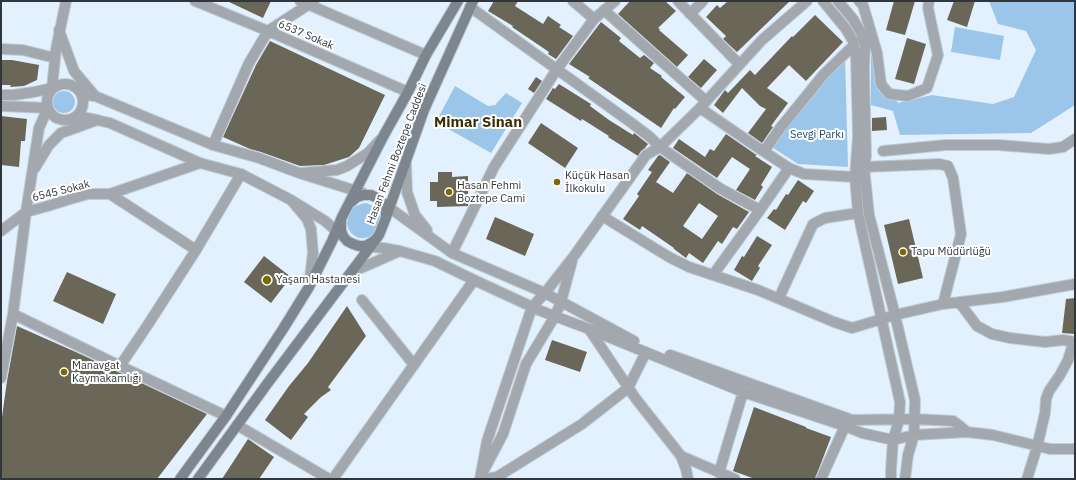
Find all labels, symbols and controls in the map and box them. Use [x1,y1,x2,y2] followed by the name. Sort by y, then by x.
[276,17,336,53] street label: 6537 Sokak
[364,82,430,226] street label: Hasan Fehmi Boztepe Caddesi
[434,114,522,132] district label: Mimar Sinan
[790,128,844,142] park label: Sevgi Parkı
[565,169,629,195] place label: Küçük Hasan İlkokulu
[31,177,91,205] street label: 6545 Sokak
[552,177,562,187] marker: Küçük Hasan İlkokulu
[457,179,525,205] place label: Hasan Fehmi Boztepe Cami
[444,187,454,197] marker: Hasan Fehmi Boztepe Cami
[911,245,991,259] place label: Tapu Müdürlüğü
[898,247,908,257] marker: Tapu Müdürlüğü
[276,273,360,287] place label: Yaşam Hastanesi
[261,274,273,286] marker: Yaşam Hastanesi
[72,359,141,385] place label: Manavgat Kaymakamlığı
[59,367,69,377] marker: Manavgat Kaymakamlığı

